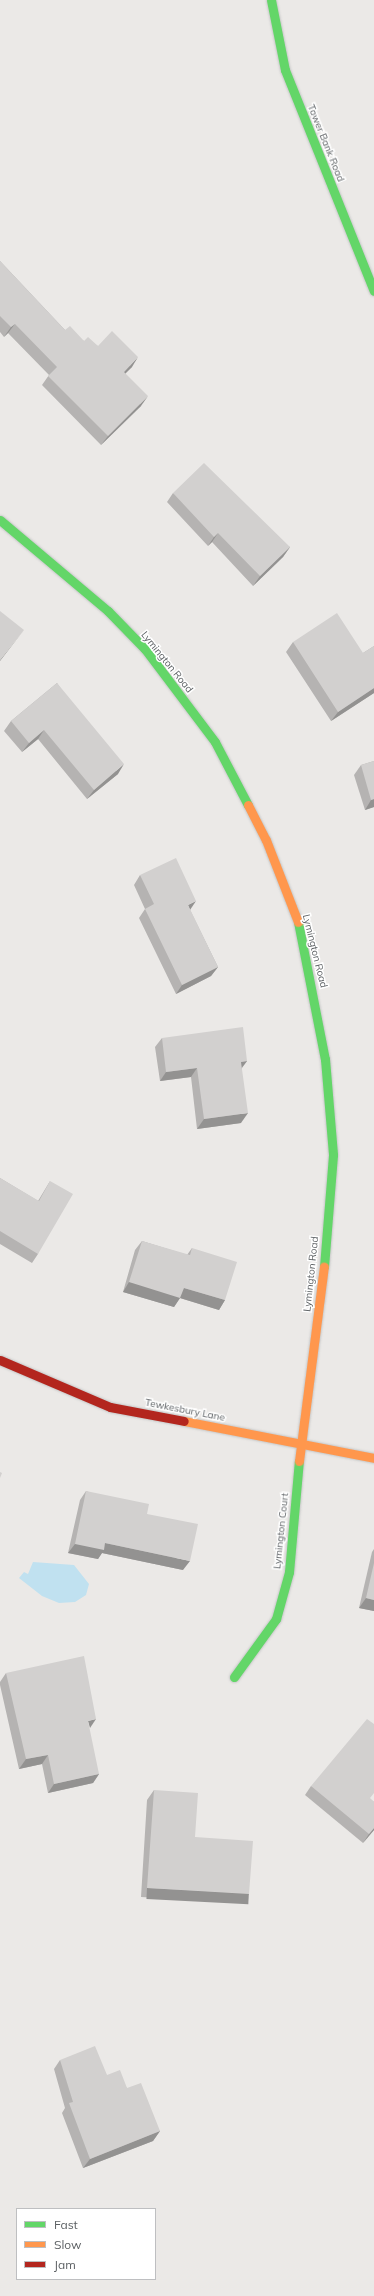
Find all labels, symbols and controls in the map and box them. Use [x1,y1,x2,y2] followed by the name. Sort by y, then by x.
[305,103,347,183] street label: Tower Bank Road
[139,629,195,695] street label: Lymington Road
[300,913,330,989] street label: Lymington Road
[301,1236,321,1312] street label: Lymington Road
[144,1396,226,1424] street label: Tewkesbury Lane
[271,1492,291,1570] street label: Lymington Court
[16,2208,156,2280] legend
[54,2217,78,2232] text: Fast
[54,2237,82,2252] text: Slow
[54,2257,76,2272] text: Jam

